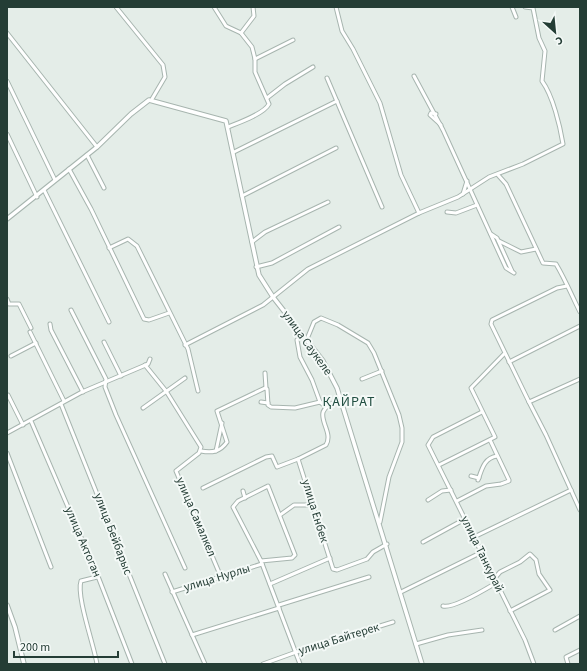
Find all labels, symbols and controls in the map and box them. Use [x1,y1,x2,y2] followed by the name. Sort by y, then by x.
[535,12,575,52] north arrow
[553,32,566,49] text: С
[278,307,336,379] street label: улица Саукеле
[322,392,376,412] district label: ҚАЙРАТ
[172,475,220,559] street label: улица Самалкел
[297,477,333,545] street label: улица Енбек
[90,491,137,578] street label: улица Бейбарыс
[60,504,106,580] street label: улица Актоган
[456,513,508,595] street label: улица Танкурай
[182,560,252,596] street label: улица Нурлы
[297,619,381,659] street label: улица Байтерек
[14,633,118,659] scale bar
[20,639,50,656] text: 200 m

